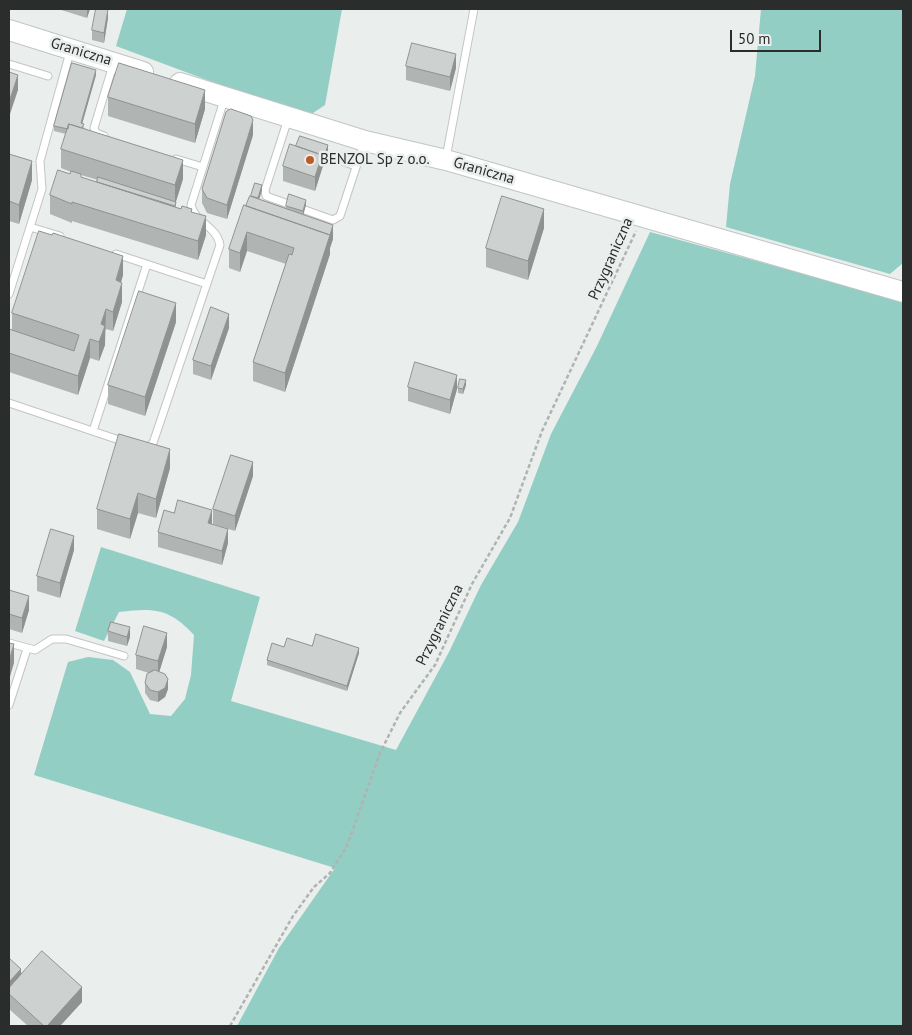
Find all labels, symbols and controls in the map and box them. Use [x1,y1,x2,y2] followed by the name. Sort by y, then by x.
[732,20,823,52] scale bar
[738,29,771,48] text: 50 m
[48,34,114,70] street label: Graniczna
[320,151,430,169] place label: BENZOL Sp z o.o.
[304,154,316,166] marker: BENZOL Sp z o.o.
[451,154,517,188] street label: Graniczna
[585,215,637,303] street label: Przygraniczna
[413,581,467,669] street label: Przygraniczna

